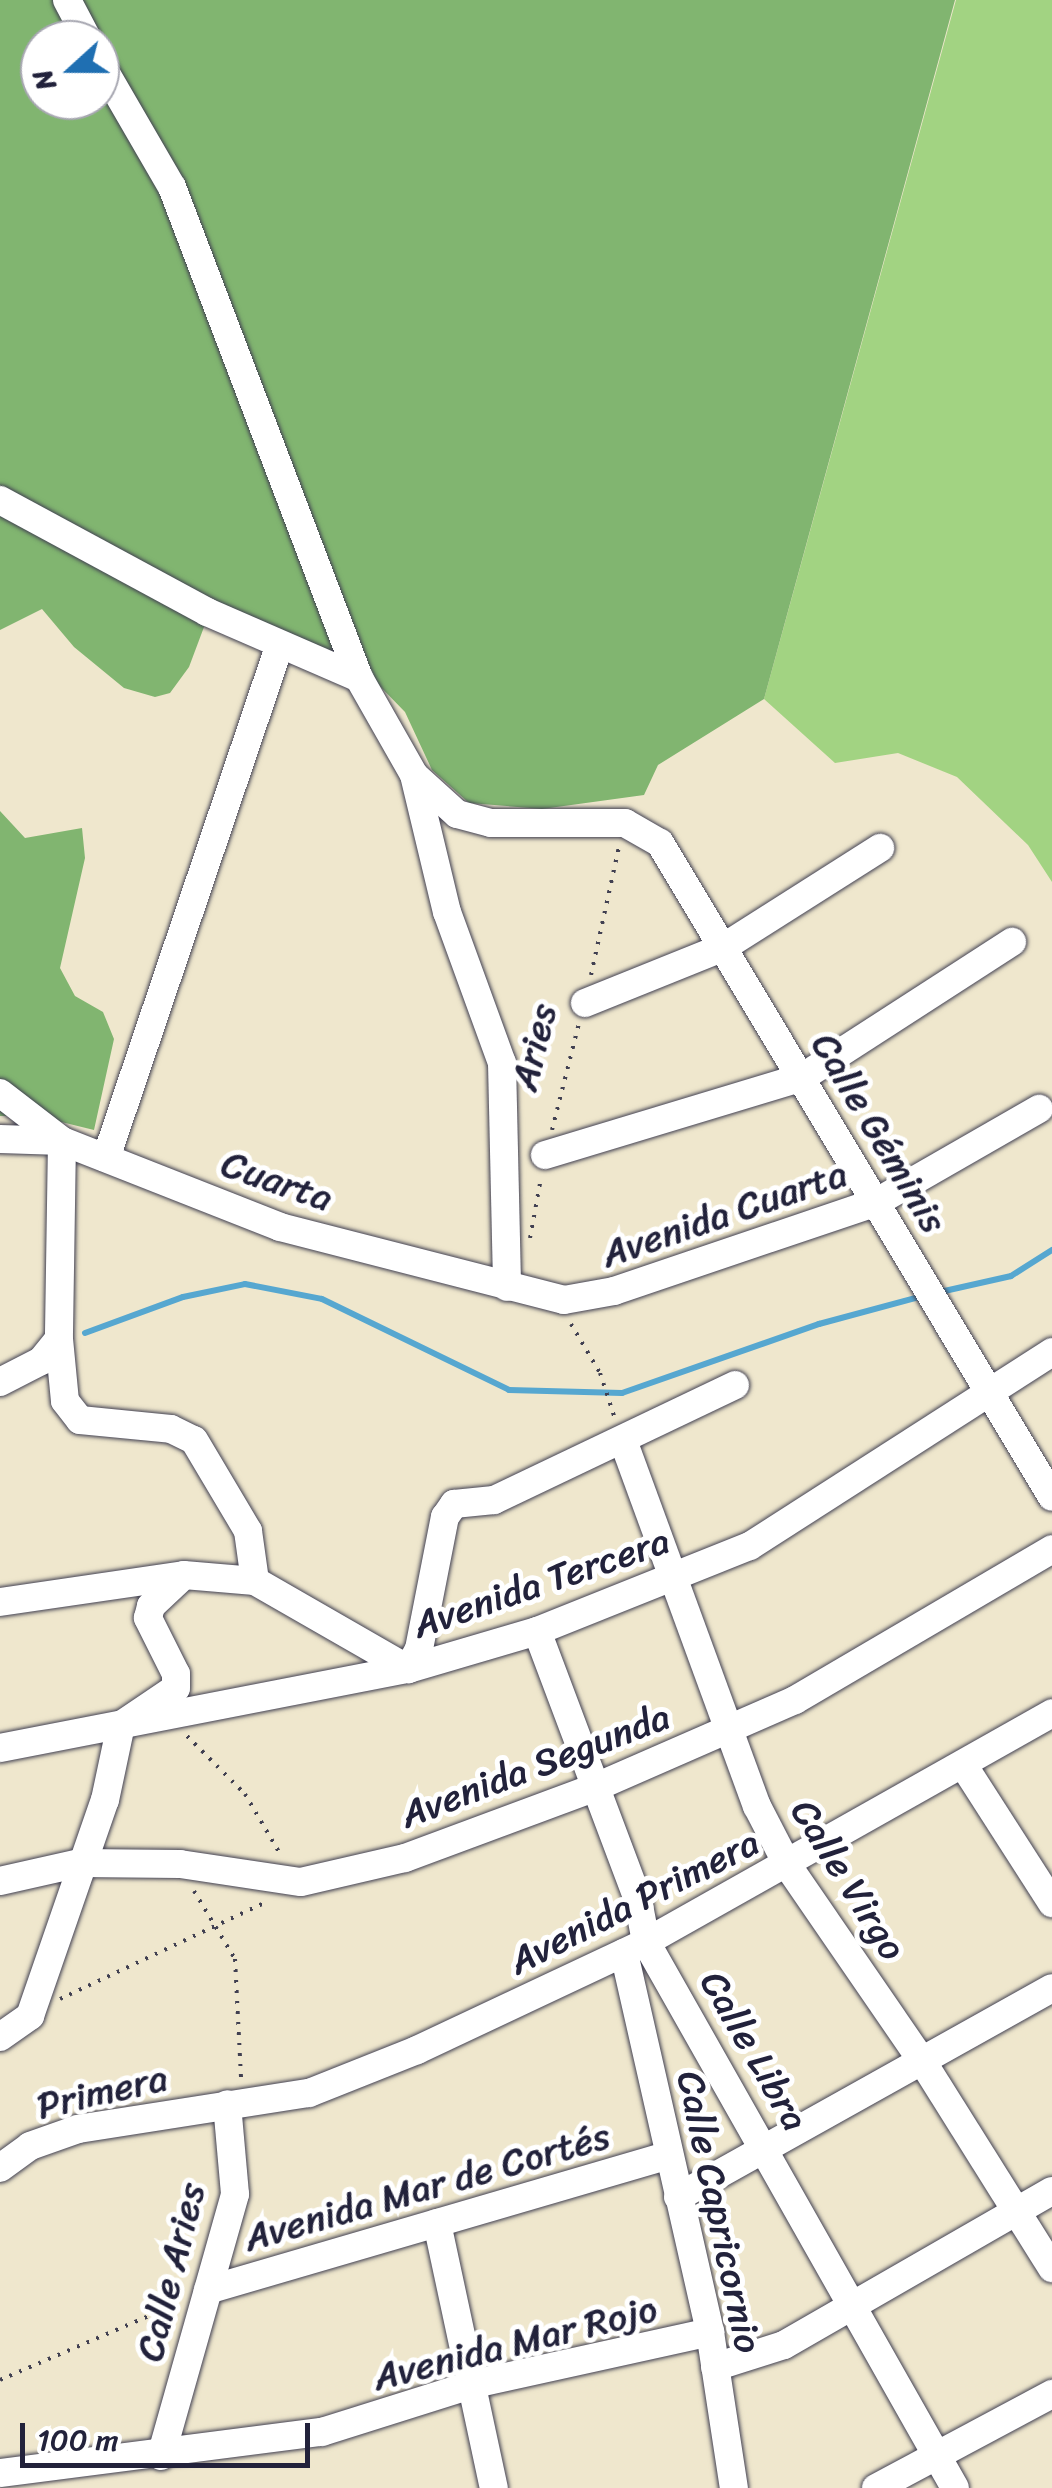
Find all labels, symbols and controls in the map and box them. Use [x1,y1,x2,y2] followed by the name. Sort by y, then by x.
[20,20,120,120] north arrow
[17,62,70,98] text: N
[501,999,567,1095] street label: Aries
[802,1026,956,1240] street label: Calle Géminis
[215,1141,339,1221] street label: Cuarta
[595,1151,853,1277] street label: Avenida Cuarta
[407,1518,675,1648] street label: Avenida Tercera
[394,1694,676,1838] street label: Avenida Segunda
[781,1791,915,1969] street label: Calle Virgo
[501,1819,767,1985] street label: Avenida Primera
[690,1963,818,2139] street label: Calle Libra
[32,2055,172,2129] street label: Primera
[667,2067,771,2357] street label: Calle Capricornio
[239,2113,615,2261] street label: Avenida Mar de Cortés
[127,2178,215,2366] street label: Calle Aries
[368,2286,662,2400] street label: Avenida Mar Rojo
[25,2403,315,2465] scale bar
[37,2413,119,2467] text: 100 m

